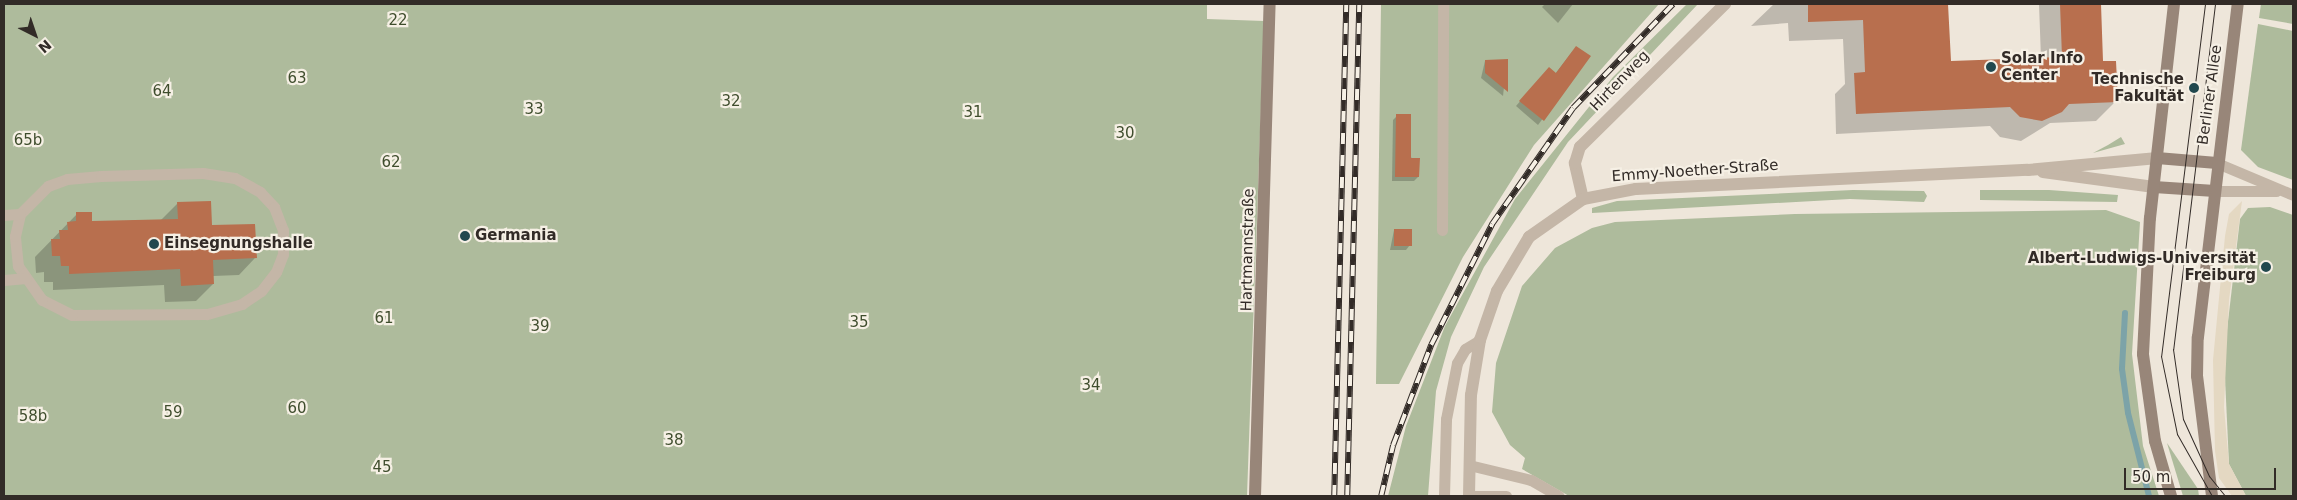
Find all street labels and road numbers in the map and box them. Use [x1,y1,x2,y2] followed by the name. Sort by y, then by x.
[2194,44,2226,146] street label: Berliner Allee
[1587,47,1653,115] street label: Hirtenweg
[1611,156,1779,186] street label: Emmy-Noether-Straße
[1238,188,1258,312] street label: Hartmannstraße

